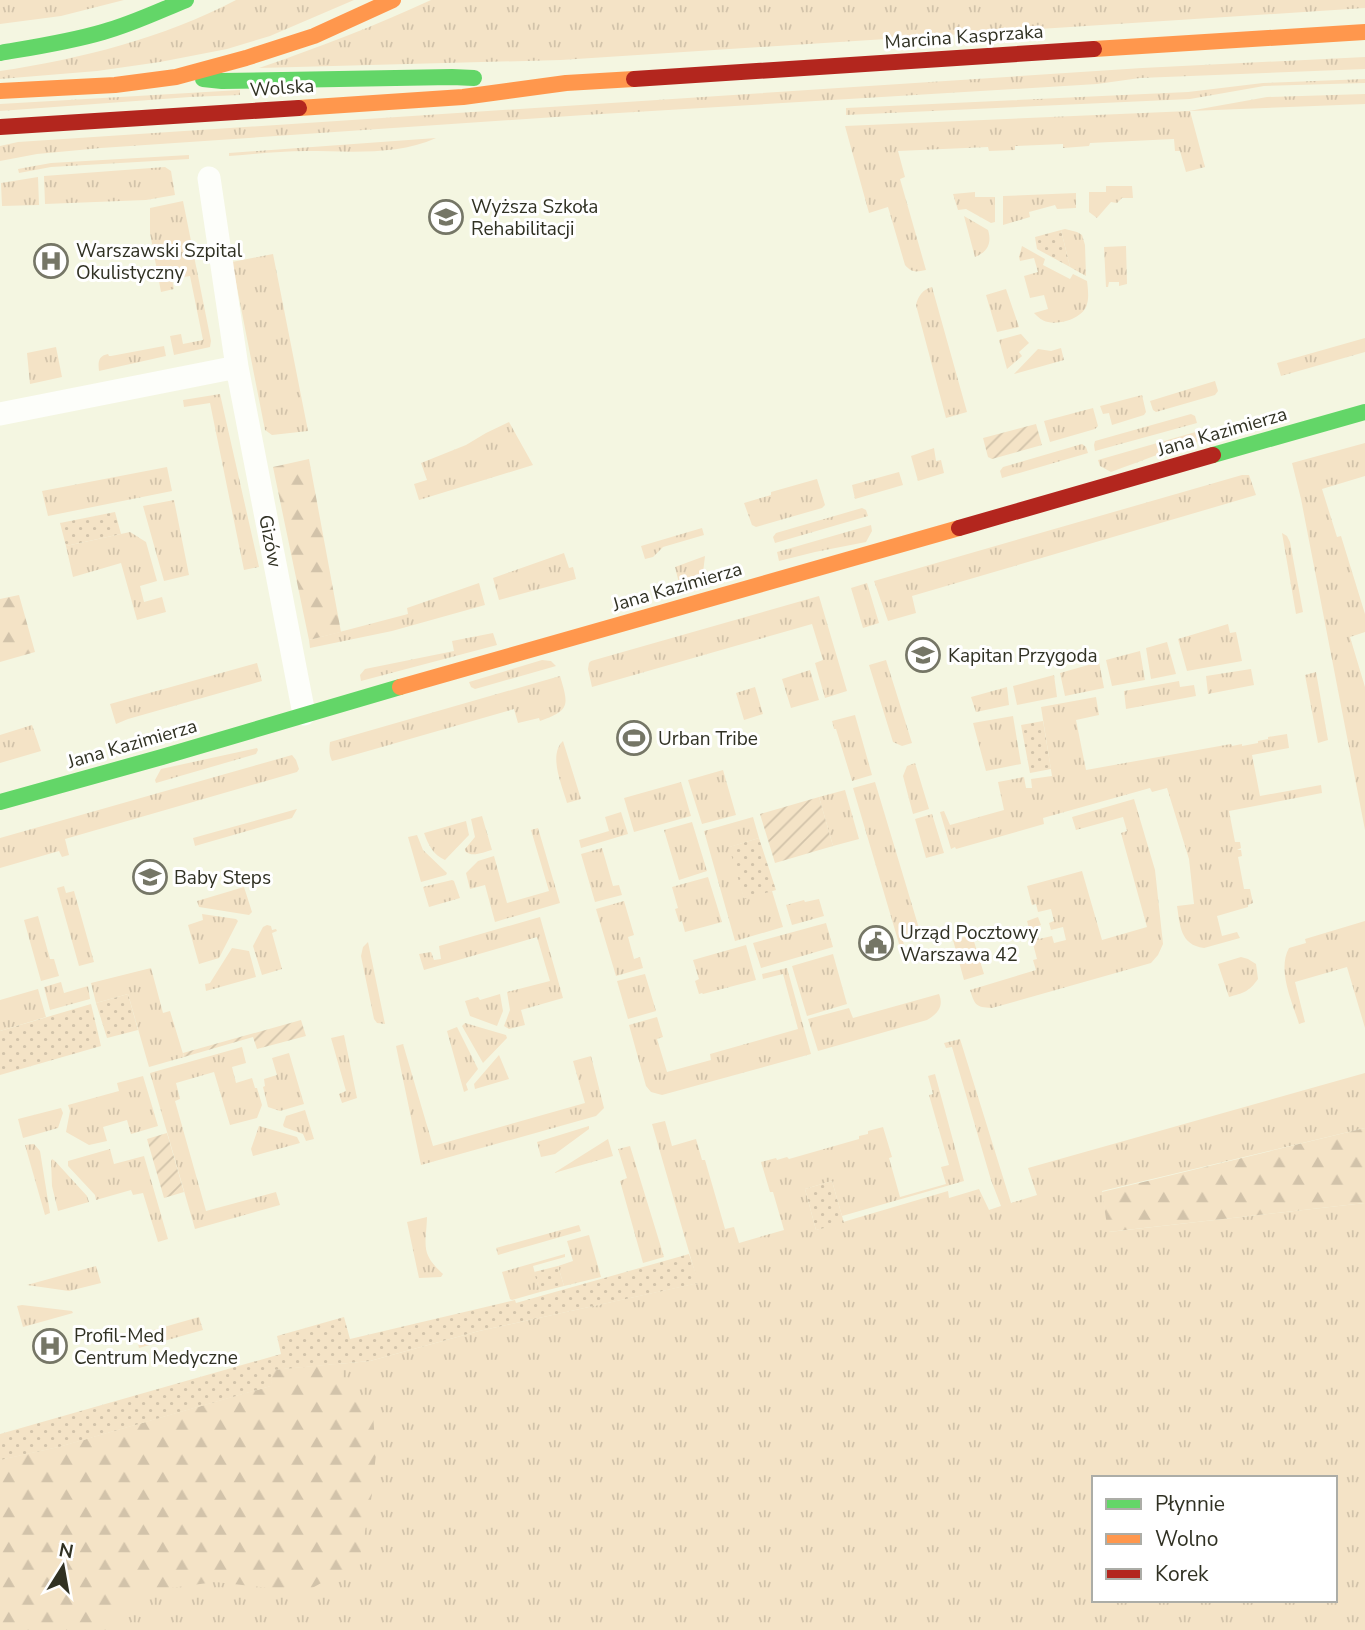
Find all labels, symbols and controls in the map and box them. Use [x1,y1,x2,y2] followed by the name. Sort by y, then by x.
[884,18,1044,56] street label: Marcina Kasprzaka
[249,73,315,103] street label: Wolska
[471,194,598,242] place label: Wyższa Szkoła Rehabilitacji
[427,198,465,236] school or university icon: Wyższa Szkoła Rehabilitacji
[76,238,243,286] place label: Warszawski Szpital Okulistyczny
[32,242,70,280] hospital icon: Warszawski Szpital Okulistyczny
[1154,401,1290,463] street label: Jana Kazimierza
[252,513,288,570] street label: Gizów
[609,556,745,618] street label: Jana Kazimierza
[904,636,942,674] school or university icon: Kapitan Przygoda
[948,643,1098,669] place label: Kapitan Przygoda
[64,713,200,775] street label: Jana Kazimierza
[615,719,653,757] sports icon: Urban Tribe
[658,726,758,752] place label: Urban Tribe
[131,858,169,896] school or university icon: Baby Steps
[174,865,271,891] place label: Baby Steps
[900,920,1038,968] place label: Urząd Pocztowy Warszawa 42
[857,924,895,962] public building icon: Urząd Pocztowy Warszawa 42
[74,1323,238,1371] place label: Profil-Med Centrum Medyczne
[31,1327,69,1365] hospital icon: Profil-Med Centrum Medyczne
[1092,1476,1337,1602] legend
[1155,1490,1225,1518] text: Płynnie
[1155,1525,1218,1553] text: Wolno
[28,1532,98,1602] north arrow
[57,1537,76,1565] text: N
[1155,1560,1209,1588] text: Korek

